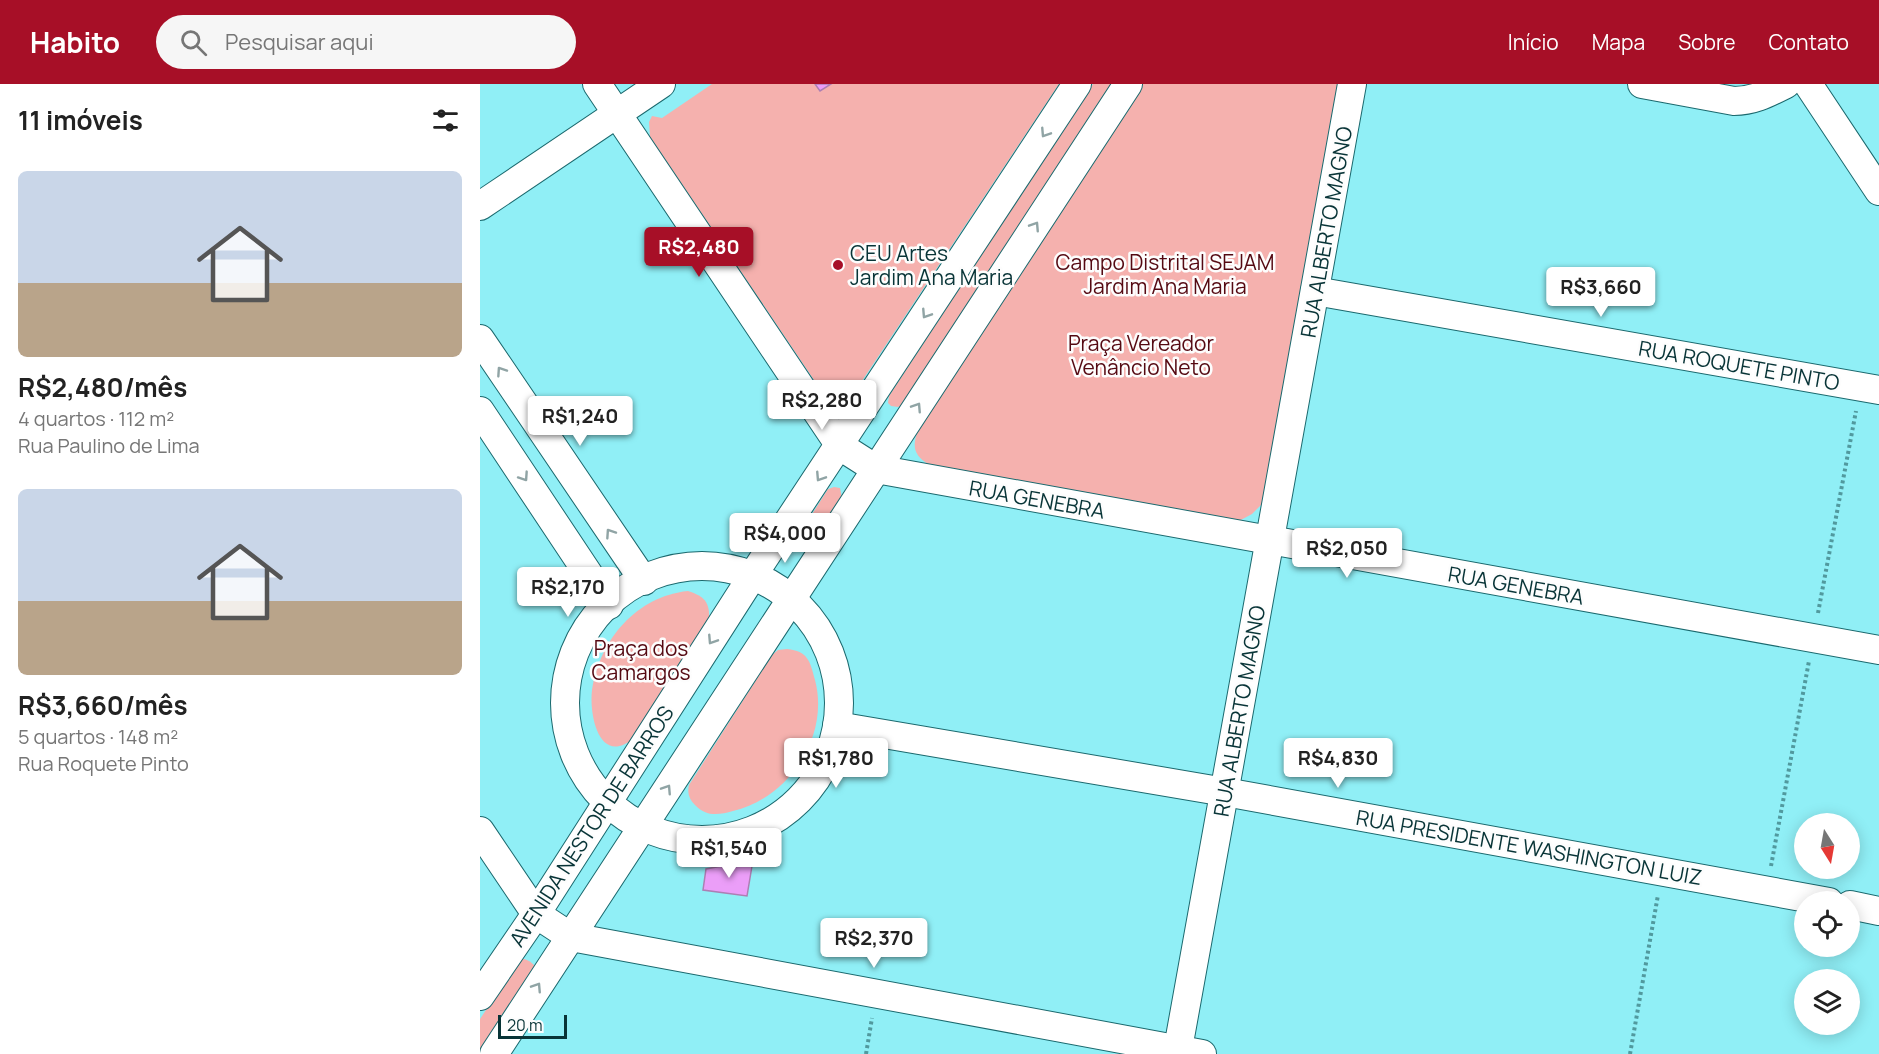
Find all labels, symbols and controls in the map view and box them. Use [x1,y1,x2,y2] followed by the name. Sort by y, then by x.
[156,15,576,69] search box
[30,23,120,61] text: Habito
[177,26,210,59] icon: search
[225,27,374,57] text: Pesquisar aqui
[1508,28,1559,56] text: Início
[1592,28,1645,56] text: Mapa
[1678,28,1736,56] text: Sobre
[1769,28,1849,56] text: Contato
[18,102,143,138] text: 11 imóveis
[429,104,462,137] icon: filters
[1294,124,1358,340] street label: RUA ALBERTO MAGNO
[1040,127,1052,137] one-way arrow
[186,210,294,318] icon: home
[1028,222,1039,233] one-way arrow
[644,227,754,278] pin: R$2,480
[658,233,740,260] text: R$2,480
[850,239,1013,291] place label: CEU Artes Jardim Ana Maria
[1056,248,1274,300] park label: Campo Distrital SEJAM Jardim Ana Maria
[831,258,845,272] marker: CEU Artes Jardim Ana Maria
[1546,267,1656,318] pin: R$3,660
[1560,273,1642,300] text: R$3,660
[923,307,934,318] one-way arrow
[1068,329,1214,381] park label: Praça Vereador Venâncio Neto
[1636,334,1842,396] street label: RUA ROQUETE PINTO
[497,367,508,378] one-way arrow
[18,369,187,405] text: R$2,480/mês
[767,380,877,431] pin: R$2,280
[781,386,863,413] text: R$2,280
[525,396,635,447] pin: R$1,240
[542,402,618,429] text: R$1,240
[910,403,921,414] one-way arrow
[18,405,174,432] text: 4 quartos · 112 m²
[18,432,200,459] text: Rua Paulino de Lima
[517,470,528,481] one-way arrow
[815,471,827,481] one-way arrow
[967,473,1107,525] street label: RUA GENEBRA
[730,513,840,564] pin: R$4,000
[743,519,827,546] text: R$4,000
[186,528,294,636] icon: home
[1292,528,1402,579] pin: R$2,050
[606,529,617,540] one-way arrow
[1306,534,1388,561] text: R$2,050
[1446,559,1586,611] street label: RUA GENEBRA
[513,567,623,618] pin: R$2,170
[531,573,605,600] text: R$2,170
[1207,603,1271,819] street label: RUA ALBERTO MAGNO
[708,633,719,644] one-way arrow
[591,634,691,686] park label: Praça dos Camargos
[18,687,188,723] text: R$3,660/mês
[502,700,680,952] street label: AVENIDA NESTOR DE BARROS
[18,723,178,750] text: 5 quartos · 148 m²
[781,738,891,789] pin: R$1,780
[1283,738,1393,789] pin: R$4,830
[798,744,874,771] text: R$1,780
[1298,744,1378,771] text: R$4,830
[18,750,189,777] text: Rua Roquete Pinto
[659,785,671,795] one-way arrow
[1354,803,1704,891] street label: RUA PRESIDENTE WASHINGTON LUIZ
[1794,813,1860,879] north arrow
[1794,813,1860,1035] map controls
[674,828,784,879] pin: R$1,540
[691,834,767,861] text: R$1,540
[1794,891,1860,957] button: locate
[819,918,929,969] pin: R$2,370
[834,924,914,951] text: R$2,370
[1794,969,1860,1035] button: layers
[530,983,541,994] one-way arrow
[498,1012,567,1040] scale bar
[507,1014,543,1036] text: 20 m

